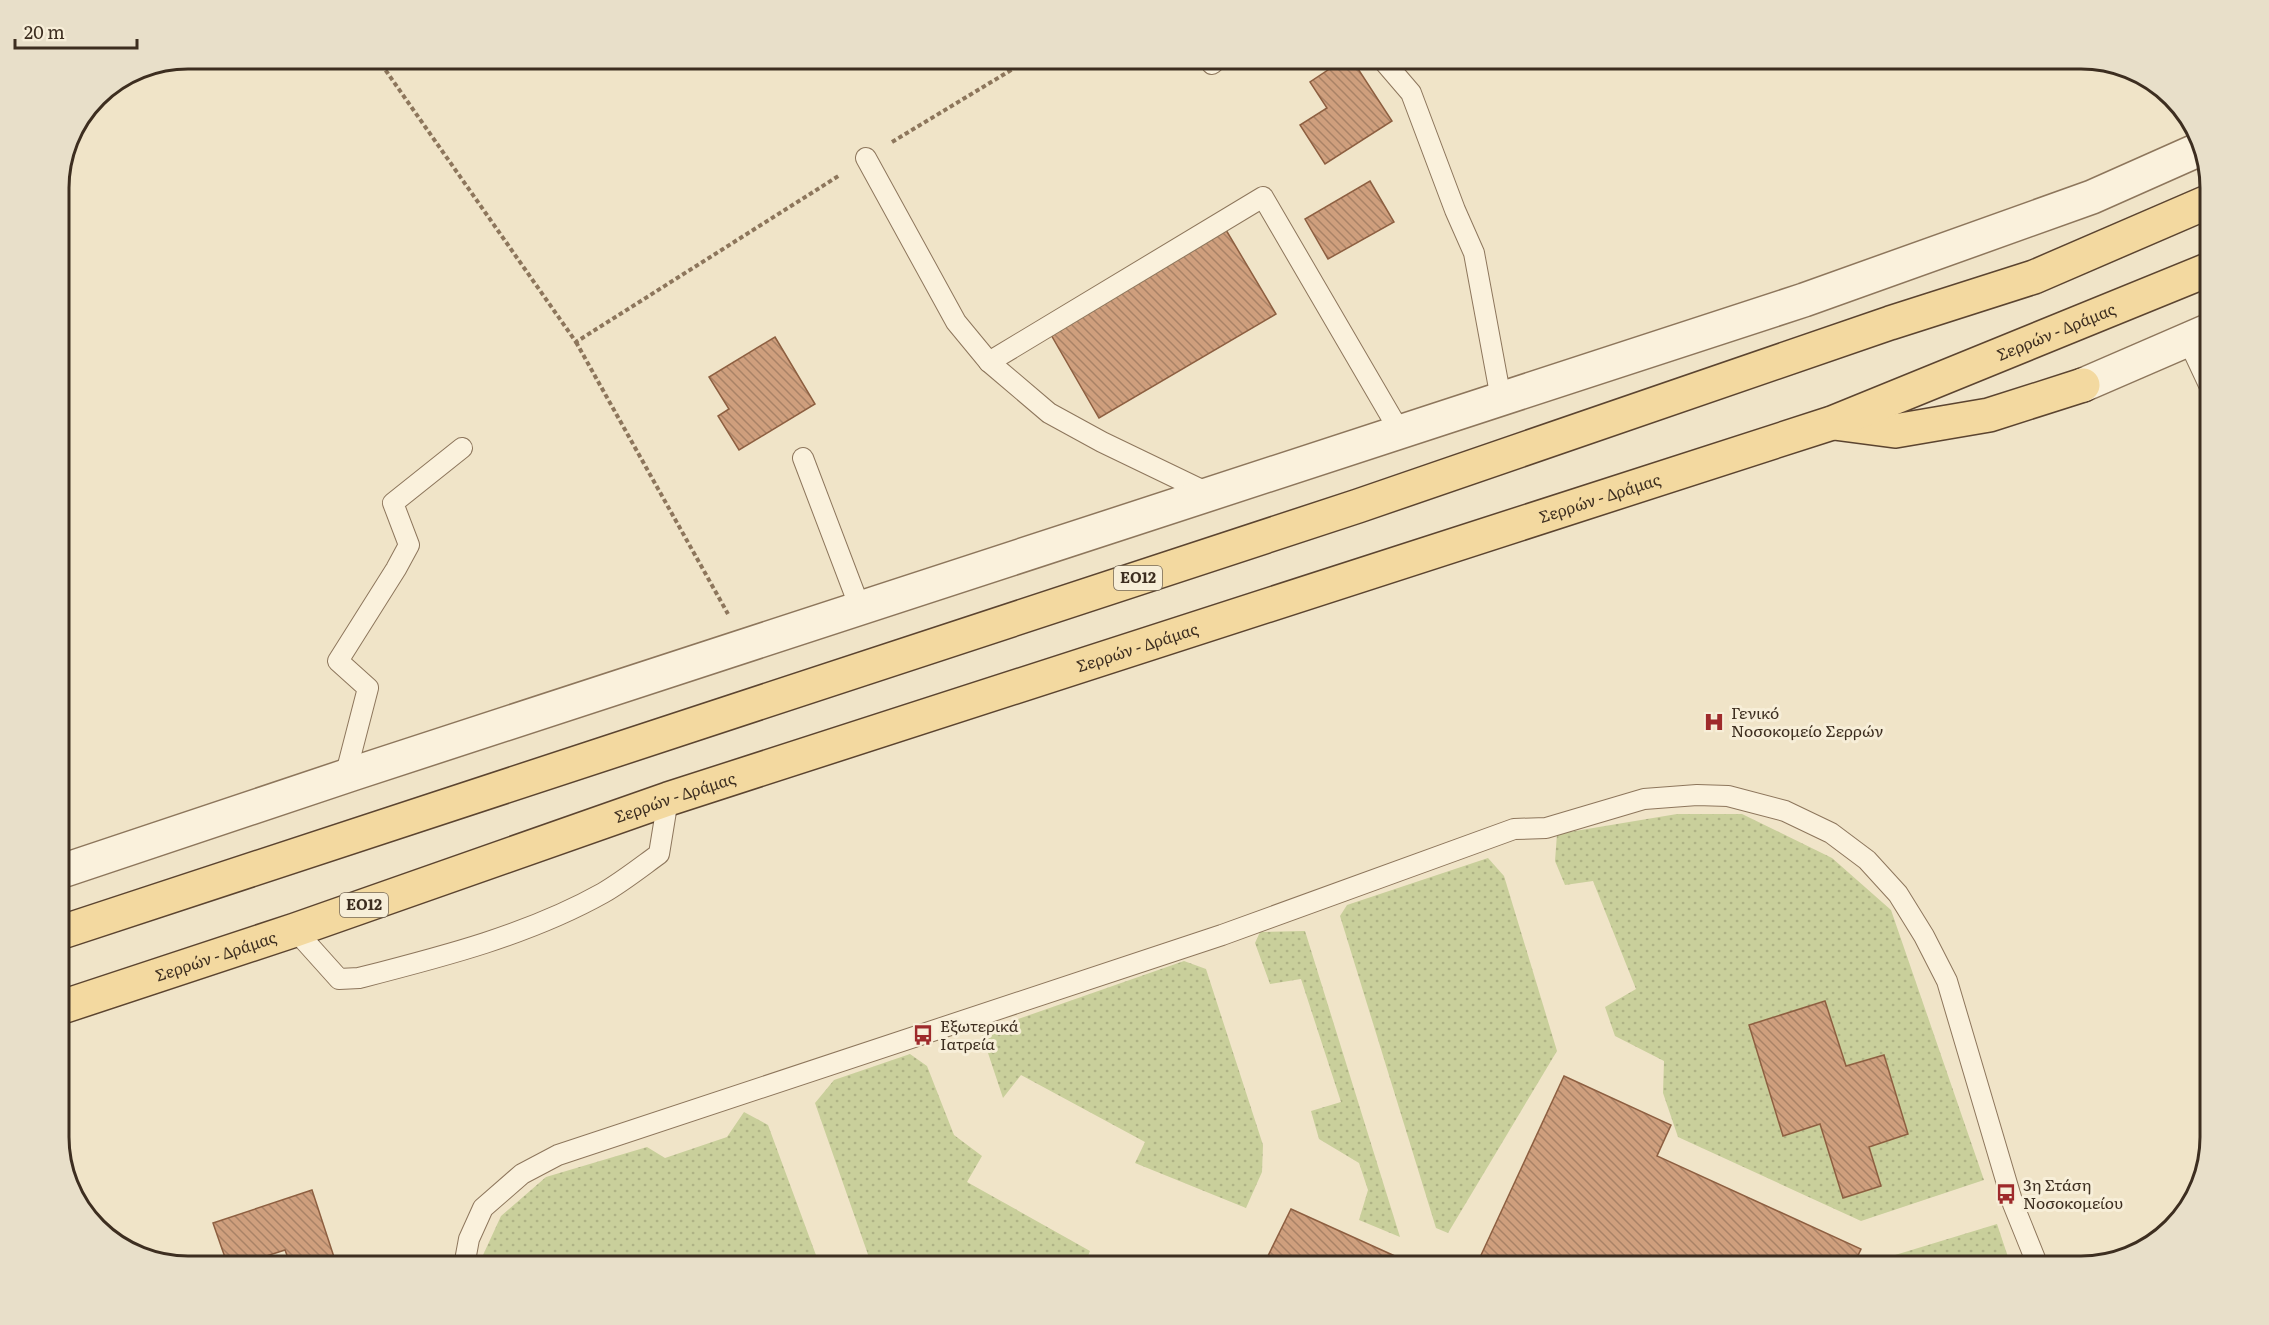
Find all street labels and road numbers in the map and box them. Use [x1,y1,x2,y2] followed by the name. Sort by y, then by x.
[1992,296,2119,366] street label: Σερρών - Δράμας
[1535,466,1663,528] street label: Σερρών - Δράμας
[1114,566,1162,590] road number: ΕΟ12
[1073,616,1201,677] street label: Σερρών - Δράμας
[611,765,738,828] street label: Σερρών - Δράμας
[340,893,388,917] road number: ΕΟ12
[151,924,279,987] street label: Σερρών - Δράμας

